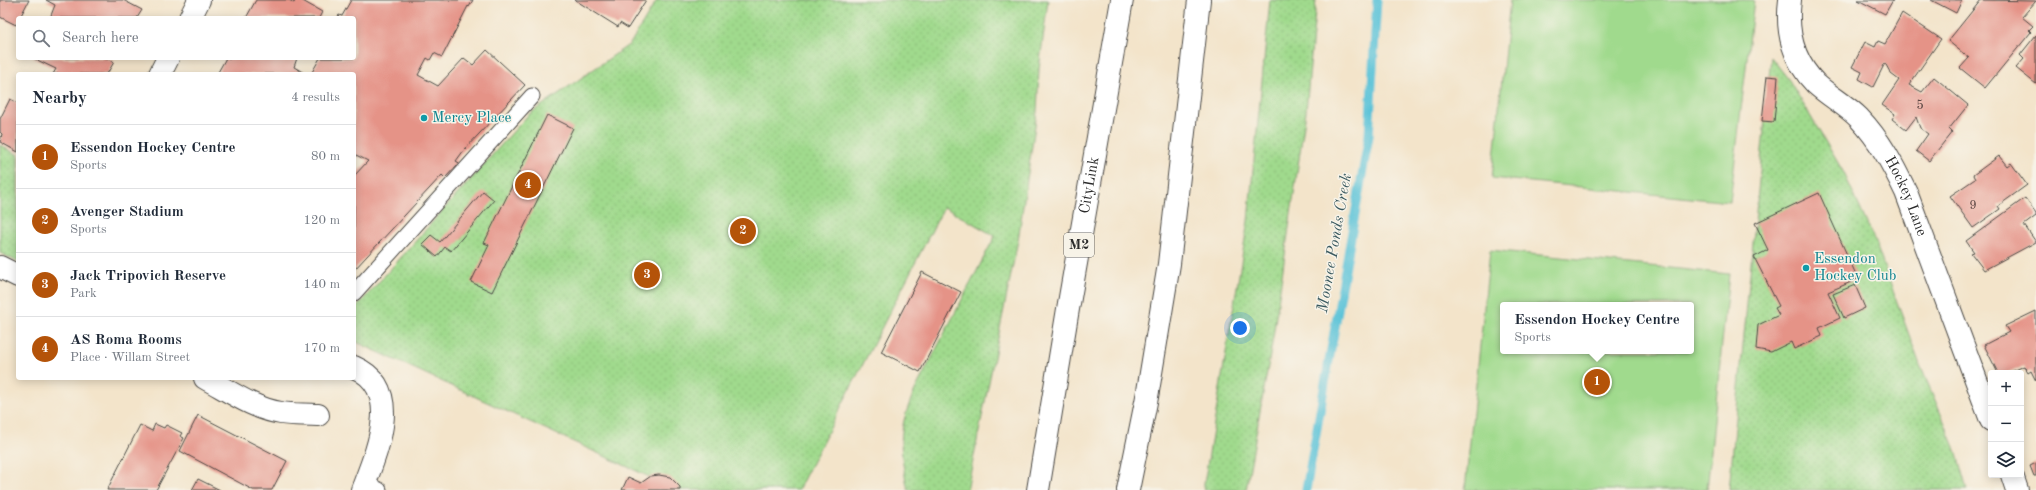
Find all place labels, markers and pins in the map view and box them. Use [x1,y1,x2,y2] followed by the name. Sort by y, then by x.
[432,111,512,126] place label: Mercy Place
[419,113,429,123] marker: Mercy Place
[515,170,541,200] pin: 4
[730,216,756,246] pin: 2
[1814,252,1896,284] place label: Essendon Hockey Club
[634,260,660,290] pin: 3
[1801,263,1811,273] marker: Essendon Hockey Club
[1584,367,1610,397] pin: 1

